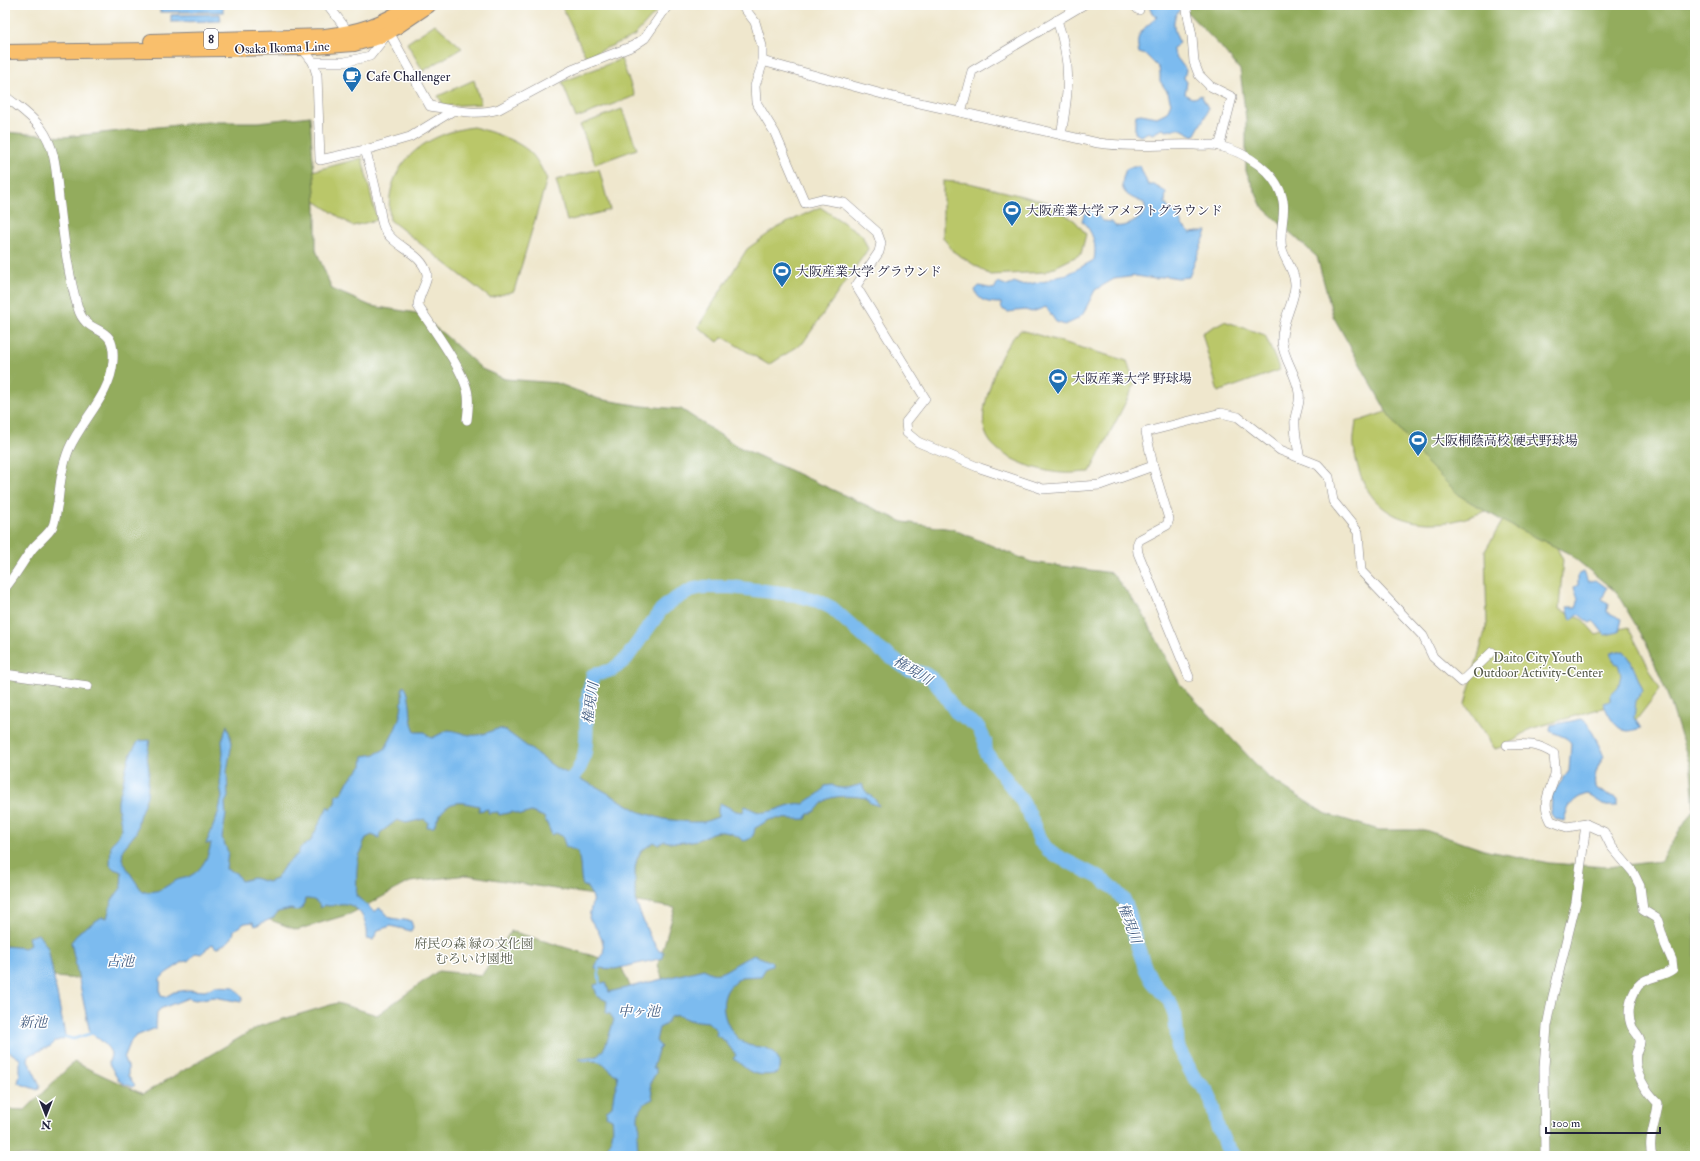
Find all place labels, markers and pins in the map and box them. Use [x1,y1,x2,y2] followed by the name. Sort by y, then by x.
[341,65,363,93] cafe icon: Cafe Challenger
[366,69,450,85] place label: Cafe Challenger
[1001,199,1023,227] sports icon: 大阪産業大学 アメフトグラウンド
[1026,203,1223,219] place label: 大阪産業大学 アメフトグラウンド
[771,260,793,288] sports icon: 大阪産業大学 グラウンド
[796,264,942,280] place label: 大阪産業大学 グラウンド
[1047,367,1069,395] sports icon: 大阪産業大学 野球場
[1072,371,1192,387] place label: 大阪産業大学 野球場
[1407,429,1429,457] sports icon: 大阪桐蔭高校 硬式野球場
[1432,433,1578,449] place label: 大阪桐蔭高校 硬式野球場

